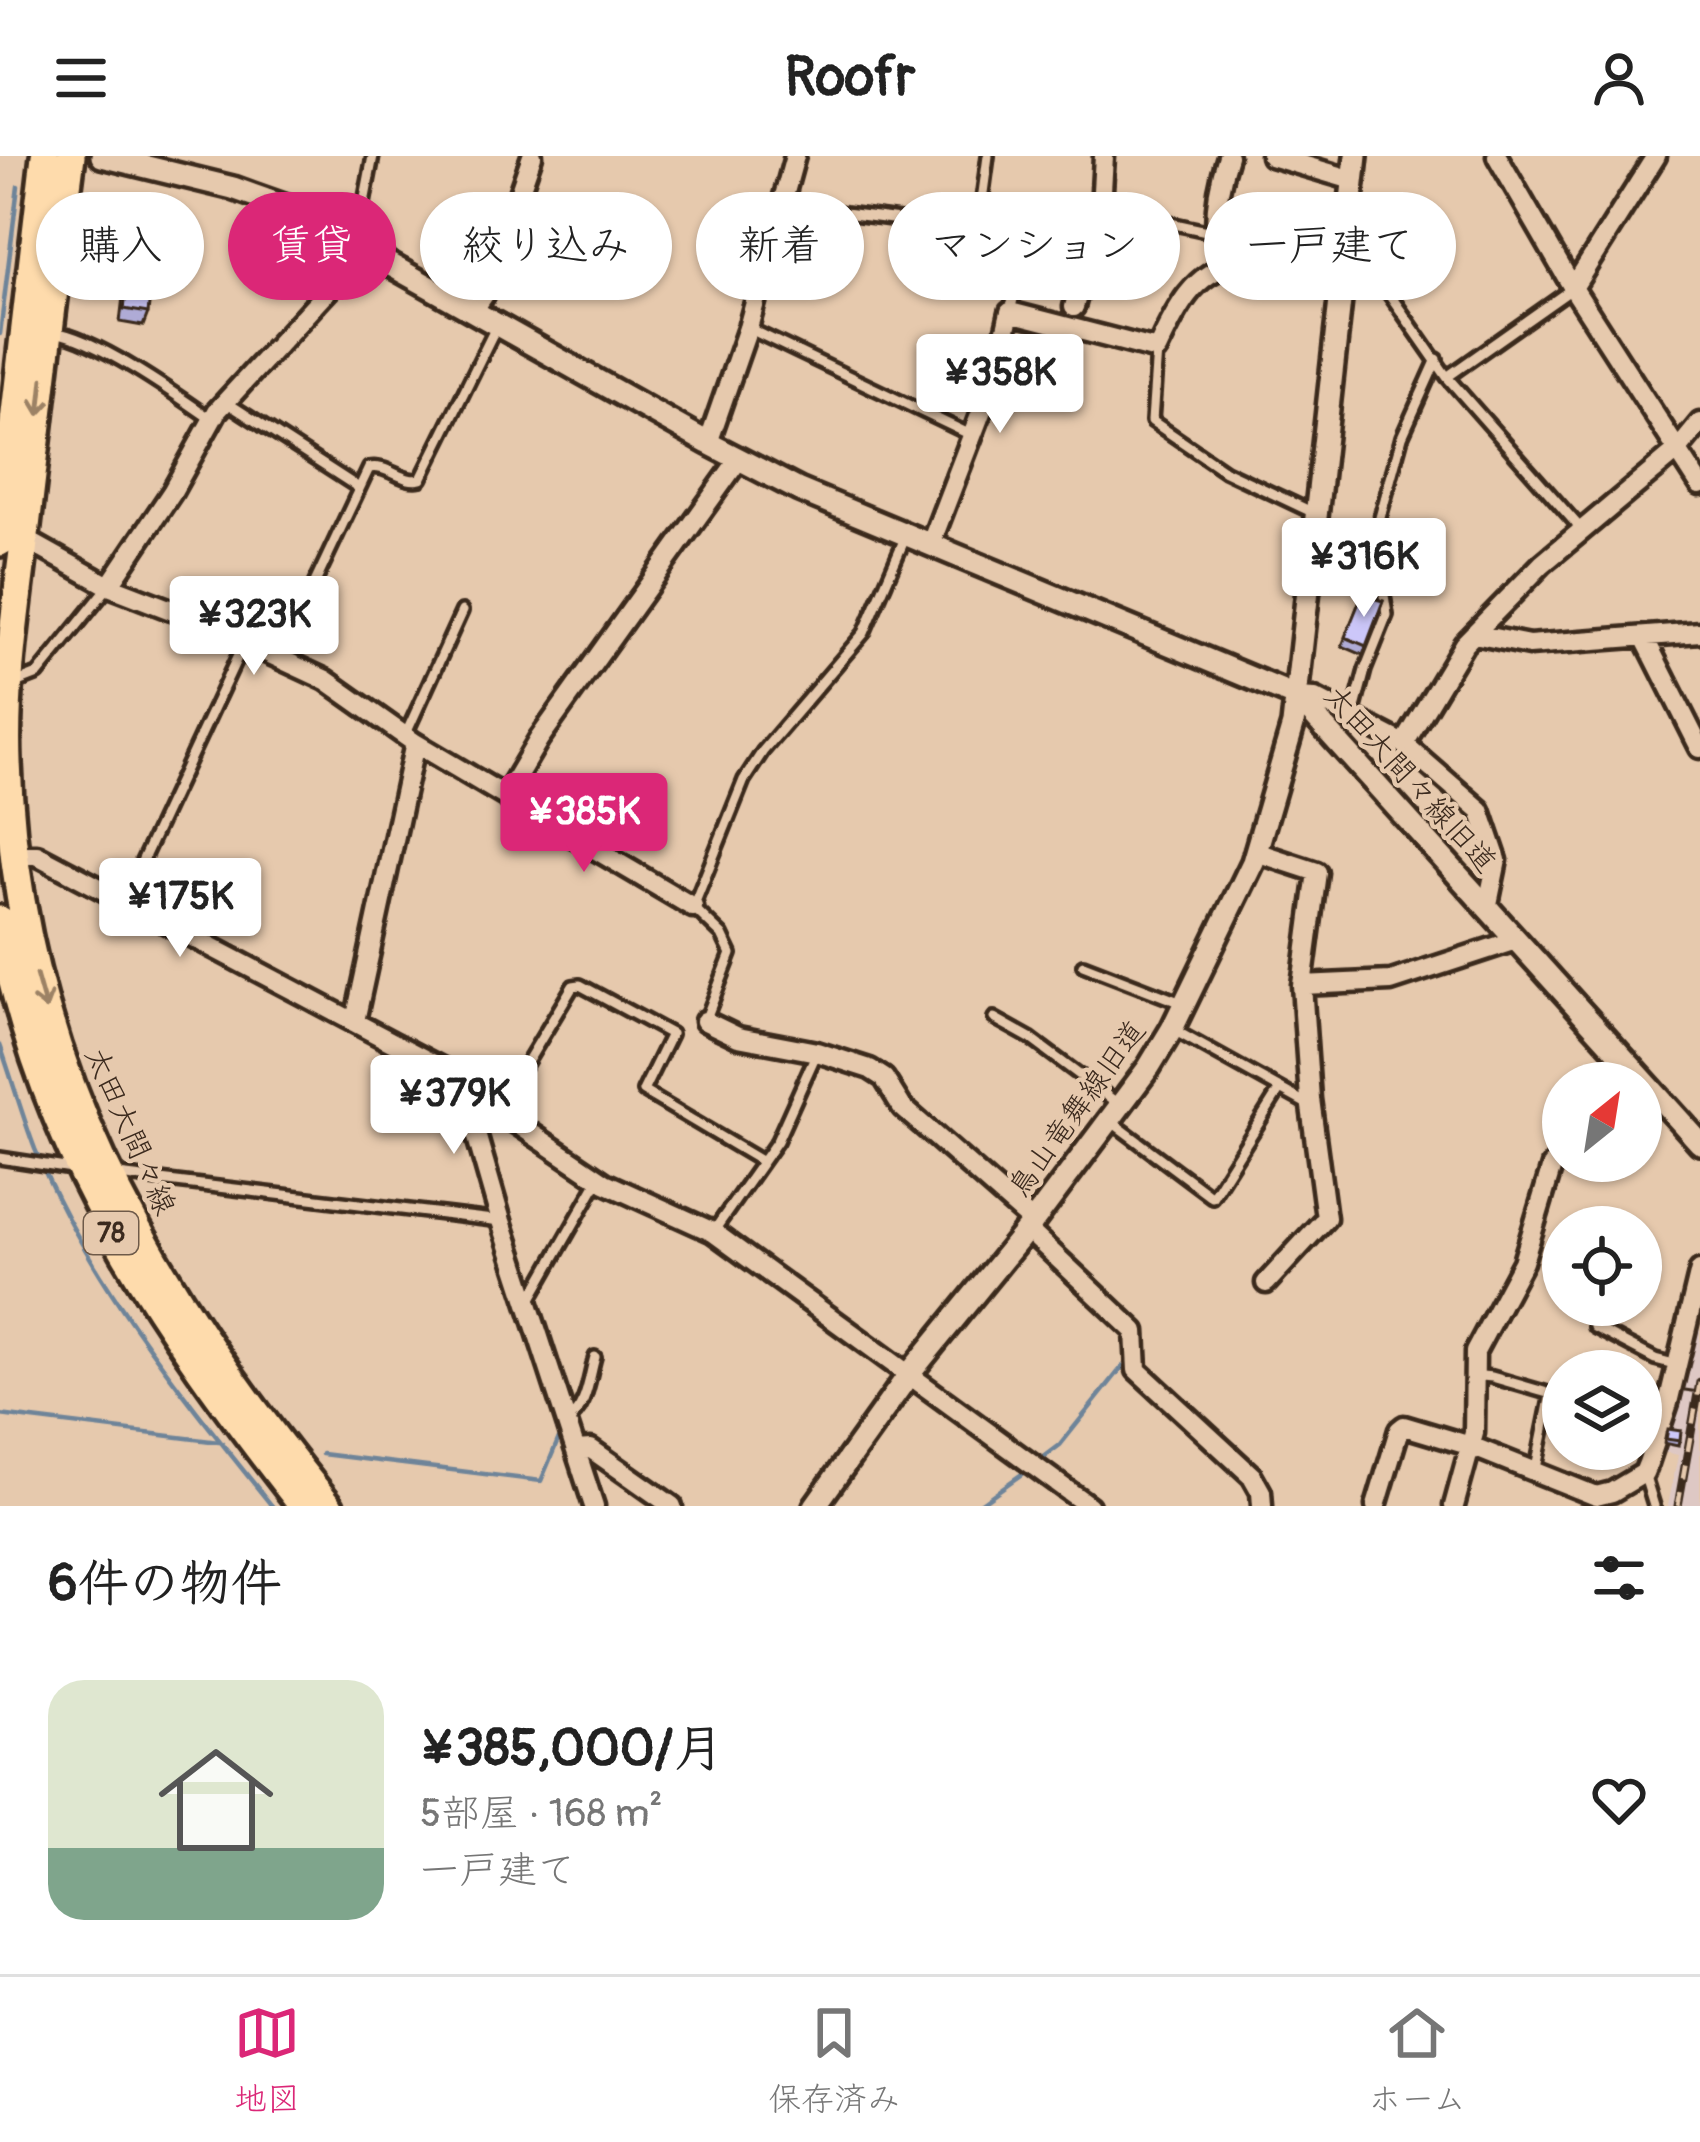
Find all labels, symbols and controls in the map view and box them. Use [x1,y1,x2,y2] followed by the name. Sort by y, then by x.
[785,44,915,112] text: Roofr
[48,45,114,111] icon: menu
[1586,45,1652,111] icon: person
[36,192,204,300] chip: 購入
[228,192,396,300] chip: 賃貸
[420,192,672,300] chip: 絞り込み
[696,192,864,300] chip: 新着
[888,192,1180,300] chip: マンション
[1204,192,1456,300] chip: 一戸建て
[916,334,1084,436] pin: ¥358K
[943,348,1057,397] text: ¥358K
[29,377,51,416] one-way arrow
[1280,518,1448,620] pin: ¥316K
[1309,532,1419,581] text: ¥316K
[170,576,338,678] pin: ¥323K
[197,590,311,639] text: ¥323K
[1316,677,1504,881] street label: 太田大間々線旧道
[500,773,668,875] pin: ¥385K
[527,787,641,836] text: ¥385K
[96,858,264,960] pin: ¥175K
[126,872,234,921] text: ¥175K
[32,972,54,1010] one-way arrow
[1000,1013,1154,1205] street label: 鳥山竜舞線旧道
[76,1041,184,1221] street label: 太田大間々線
[370,1055,538,1157] pin: ¥379K
[1542,1062,1662,1182] north arrow
[1542,1062,1662,1470] map controls
[397,1069,511,1118] text: ¥379K
[1542,1206,1662,1326] button: locate
[84,1212,138,1254] road number: 78
[1542,1350,1662,1470] button: layers
[1586,1545,1652,1611] icon: filters
[48,1552,282,1616] text: 6件の物件
[420,1717,724,1781] text: ¥385,000/月
[144,1728,288,1872] icon: home
[1586,1767,1652,1833] icon: heart
[420,1789,663,1838] text: 5部屋 · 168 m²
[420,1846,576,1895] text: 一戸建て
[234,2000,300,2120] tab: 地図
[768,2000,900,2120] tab: 保存済み
[1368,2000,1466,2120] tab: ホーム

